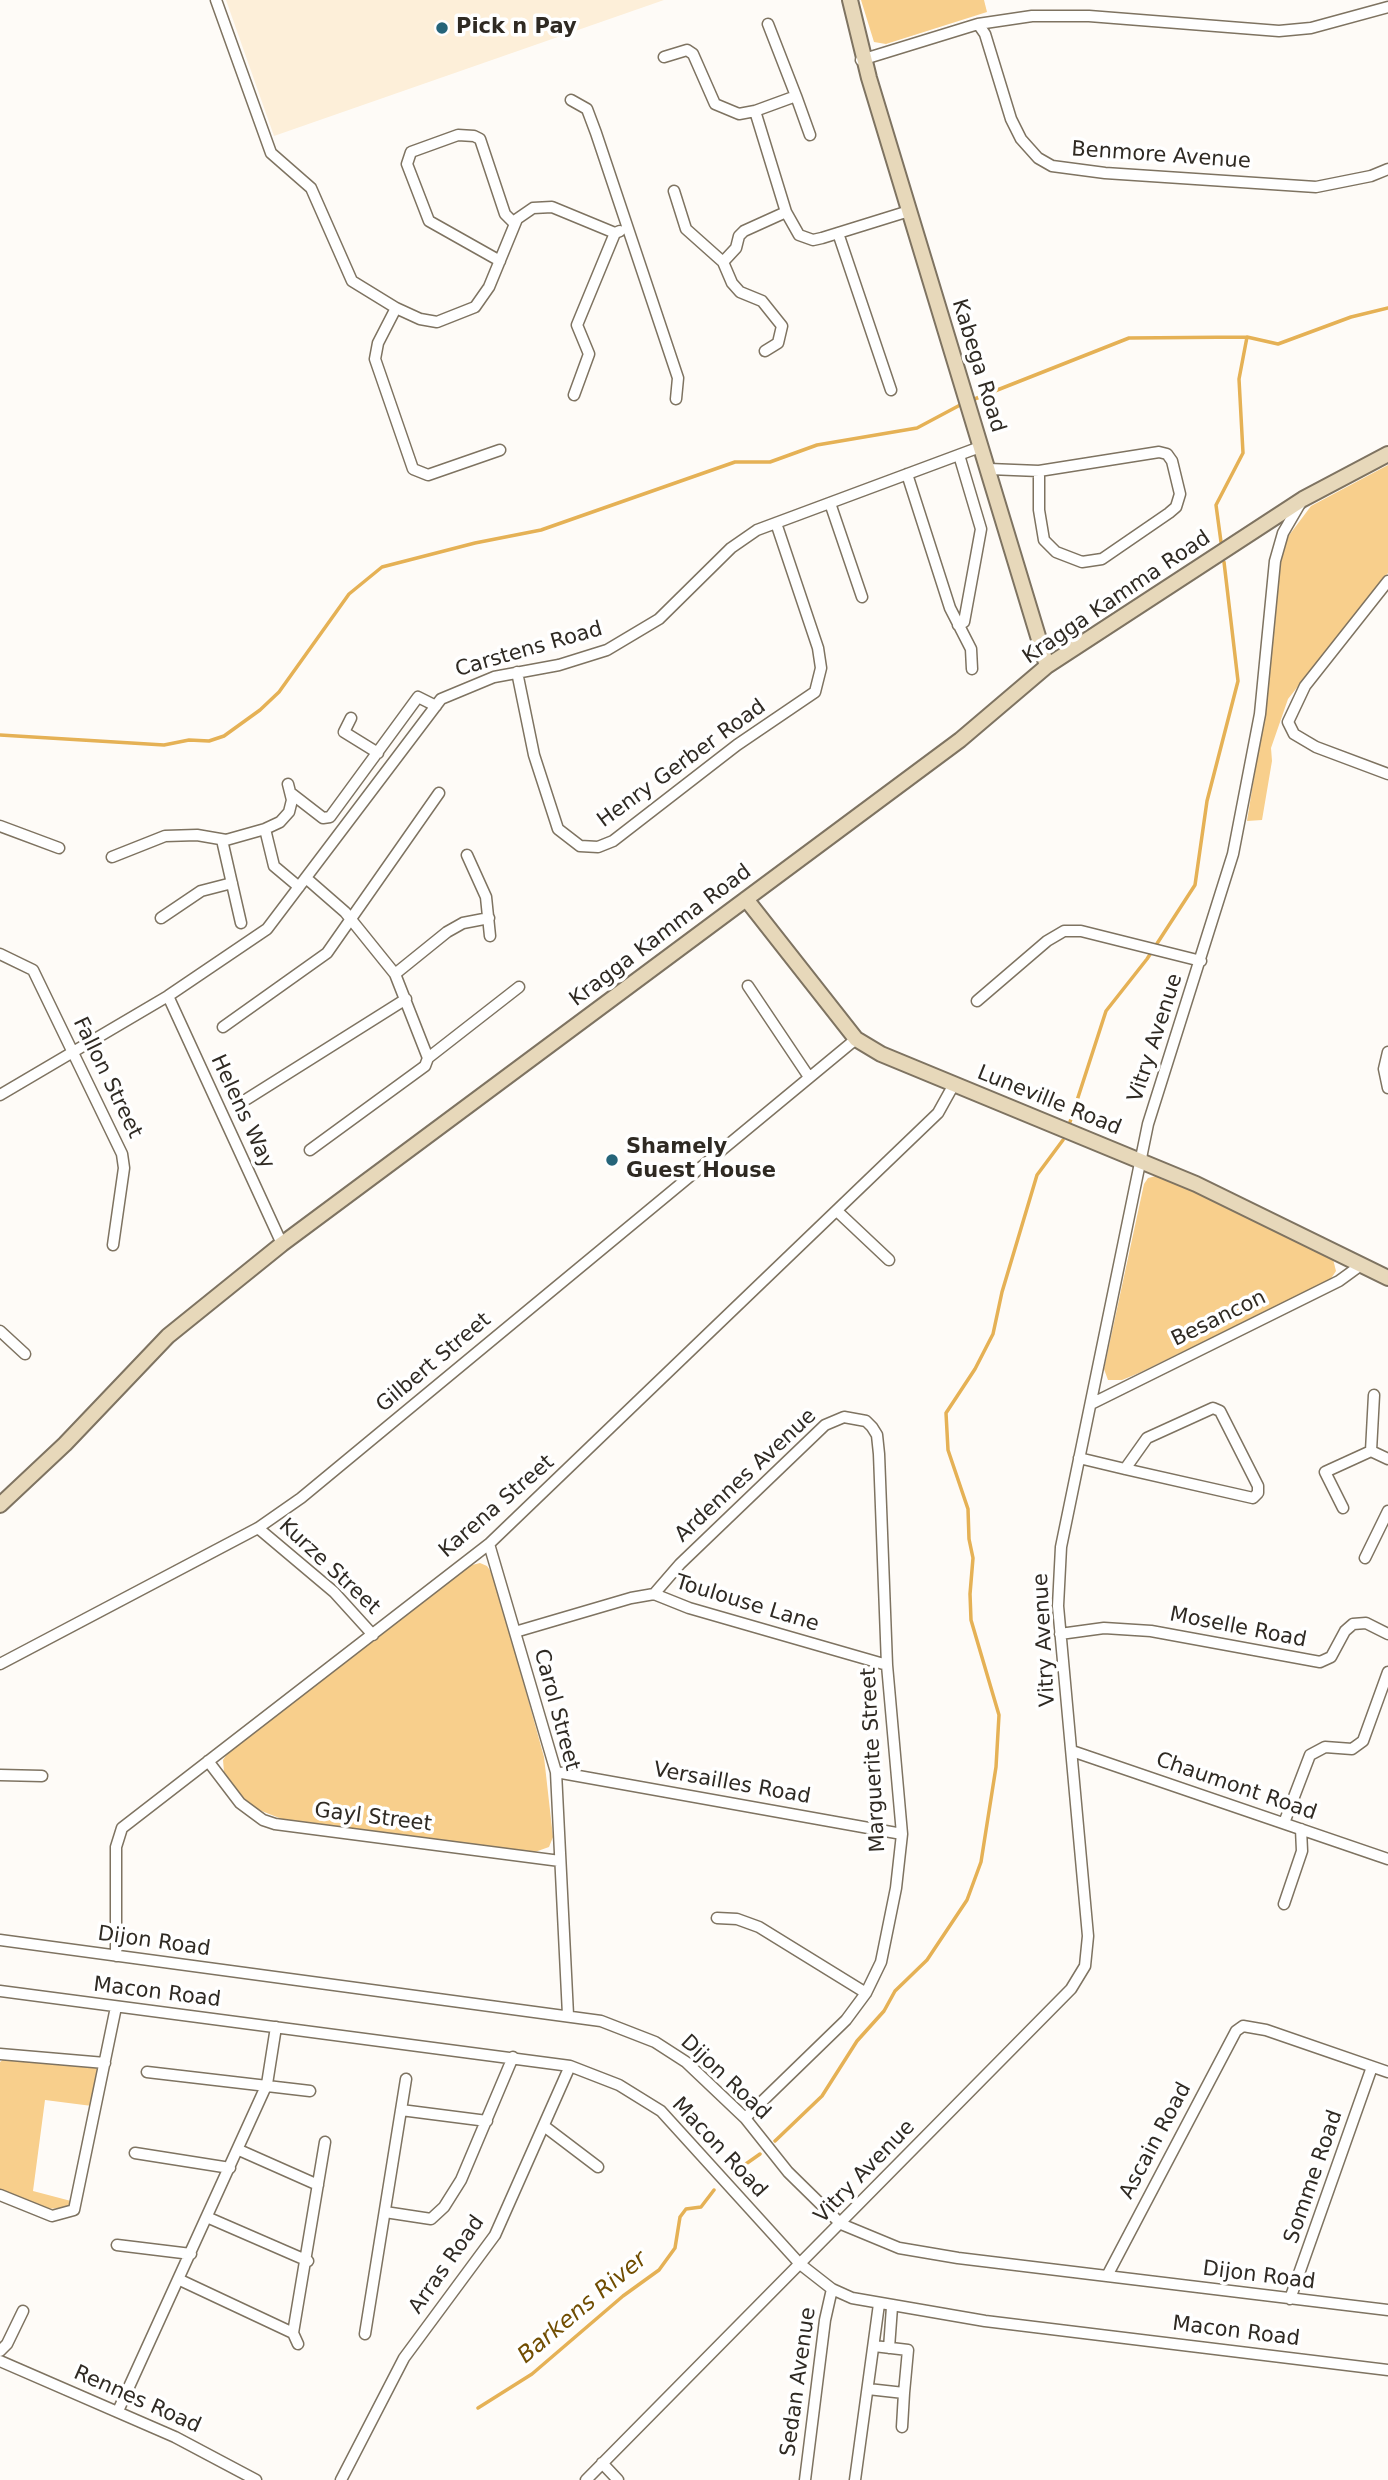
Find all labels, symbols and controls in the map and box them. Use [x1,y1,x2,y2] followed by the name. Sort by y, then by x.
[456,15,577,41] place label: Pick n Pay
[434,20,450,36] marker: Pick n Pay
[1070,137,1252,175] street label: Benmore Avenue
[946,296,1010,436] street label: Kabega Road
[1018,526,1216,670] street label: Kragga Kamma Road
[453,617,605,683] street label: Carstens Road
[593,694,771,834] street label: Henry Gerber Road
[565,859,757,1013] street label: Kragga Kamma Road
[1123,971,1189,1105] street label: Vitry Avenue
[67,1013,147,1143] street label: Fallon Street
[205,1051,279,1173] street label: Helens Way
[973,1061,1125,1141] street label: Luneville Road
[626,1135,776,1185] place label: Shamely Guest House
[604,1152,620,1168] marker: Shamely Guest House
[1168,1285,1270,1353] street label: Besancon
[372,1308,496,1418] street label: Gilbert Street
[670,1404,822,1548] street label: Ardennes Avenue
[434,1450,560,1564] street label: Karena Street
[273,1514,385,1620] street label: Kurze Street
[672,1570,822,1638] street label: Toulouse Lane
[1029,1573,1061,1707] street label: Vitry Avenue
[1167,1602,1309,1654] street label: Moselle Road
[528,1646,584,1774] street label: Carol Street
[857,1667,891,1853] street label: Marguerite Street
[1152,1748,1320,1826] street label: Chaumont Road
[652,1758,812,1810] street label: Versailles Road
[313,1798,433,1838] street label: Gayl Street
[96,1922,212,1962] street label: Dijon Road
[92,1973,222,2013] street label: Macon Road
[675,2030,775,2126] street label: Dijon Road
[1115,2078,1197,2204] street label: Ascain Road
[666,2093,772,2203] street label: Macon Road
[1279,2107,1349,2247] street label: Somme Road
[809,2115,921,2229] street label: Vitry Avenue
[404,2211,490,2319] street label: Arras Road
[513,2246,653,2370] water label: Barkens River
[1201,2257,1317,2295] street label: Dijon Road
[776,2306,822,2458] street label: Sedan Avenue
[1171,2312,1301,2352] street label: Macon Road
[70,2361,204,2439] street label: Rennes Road

